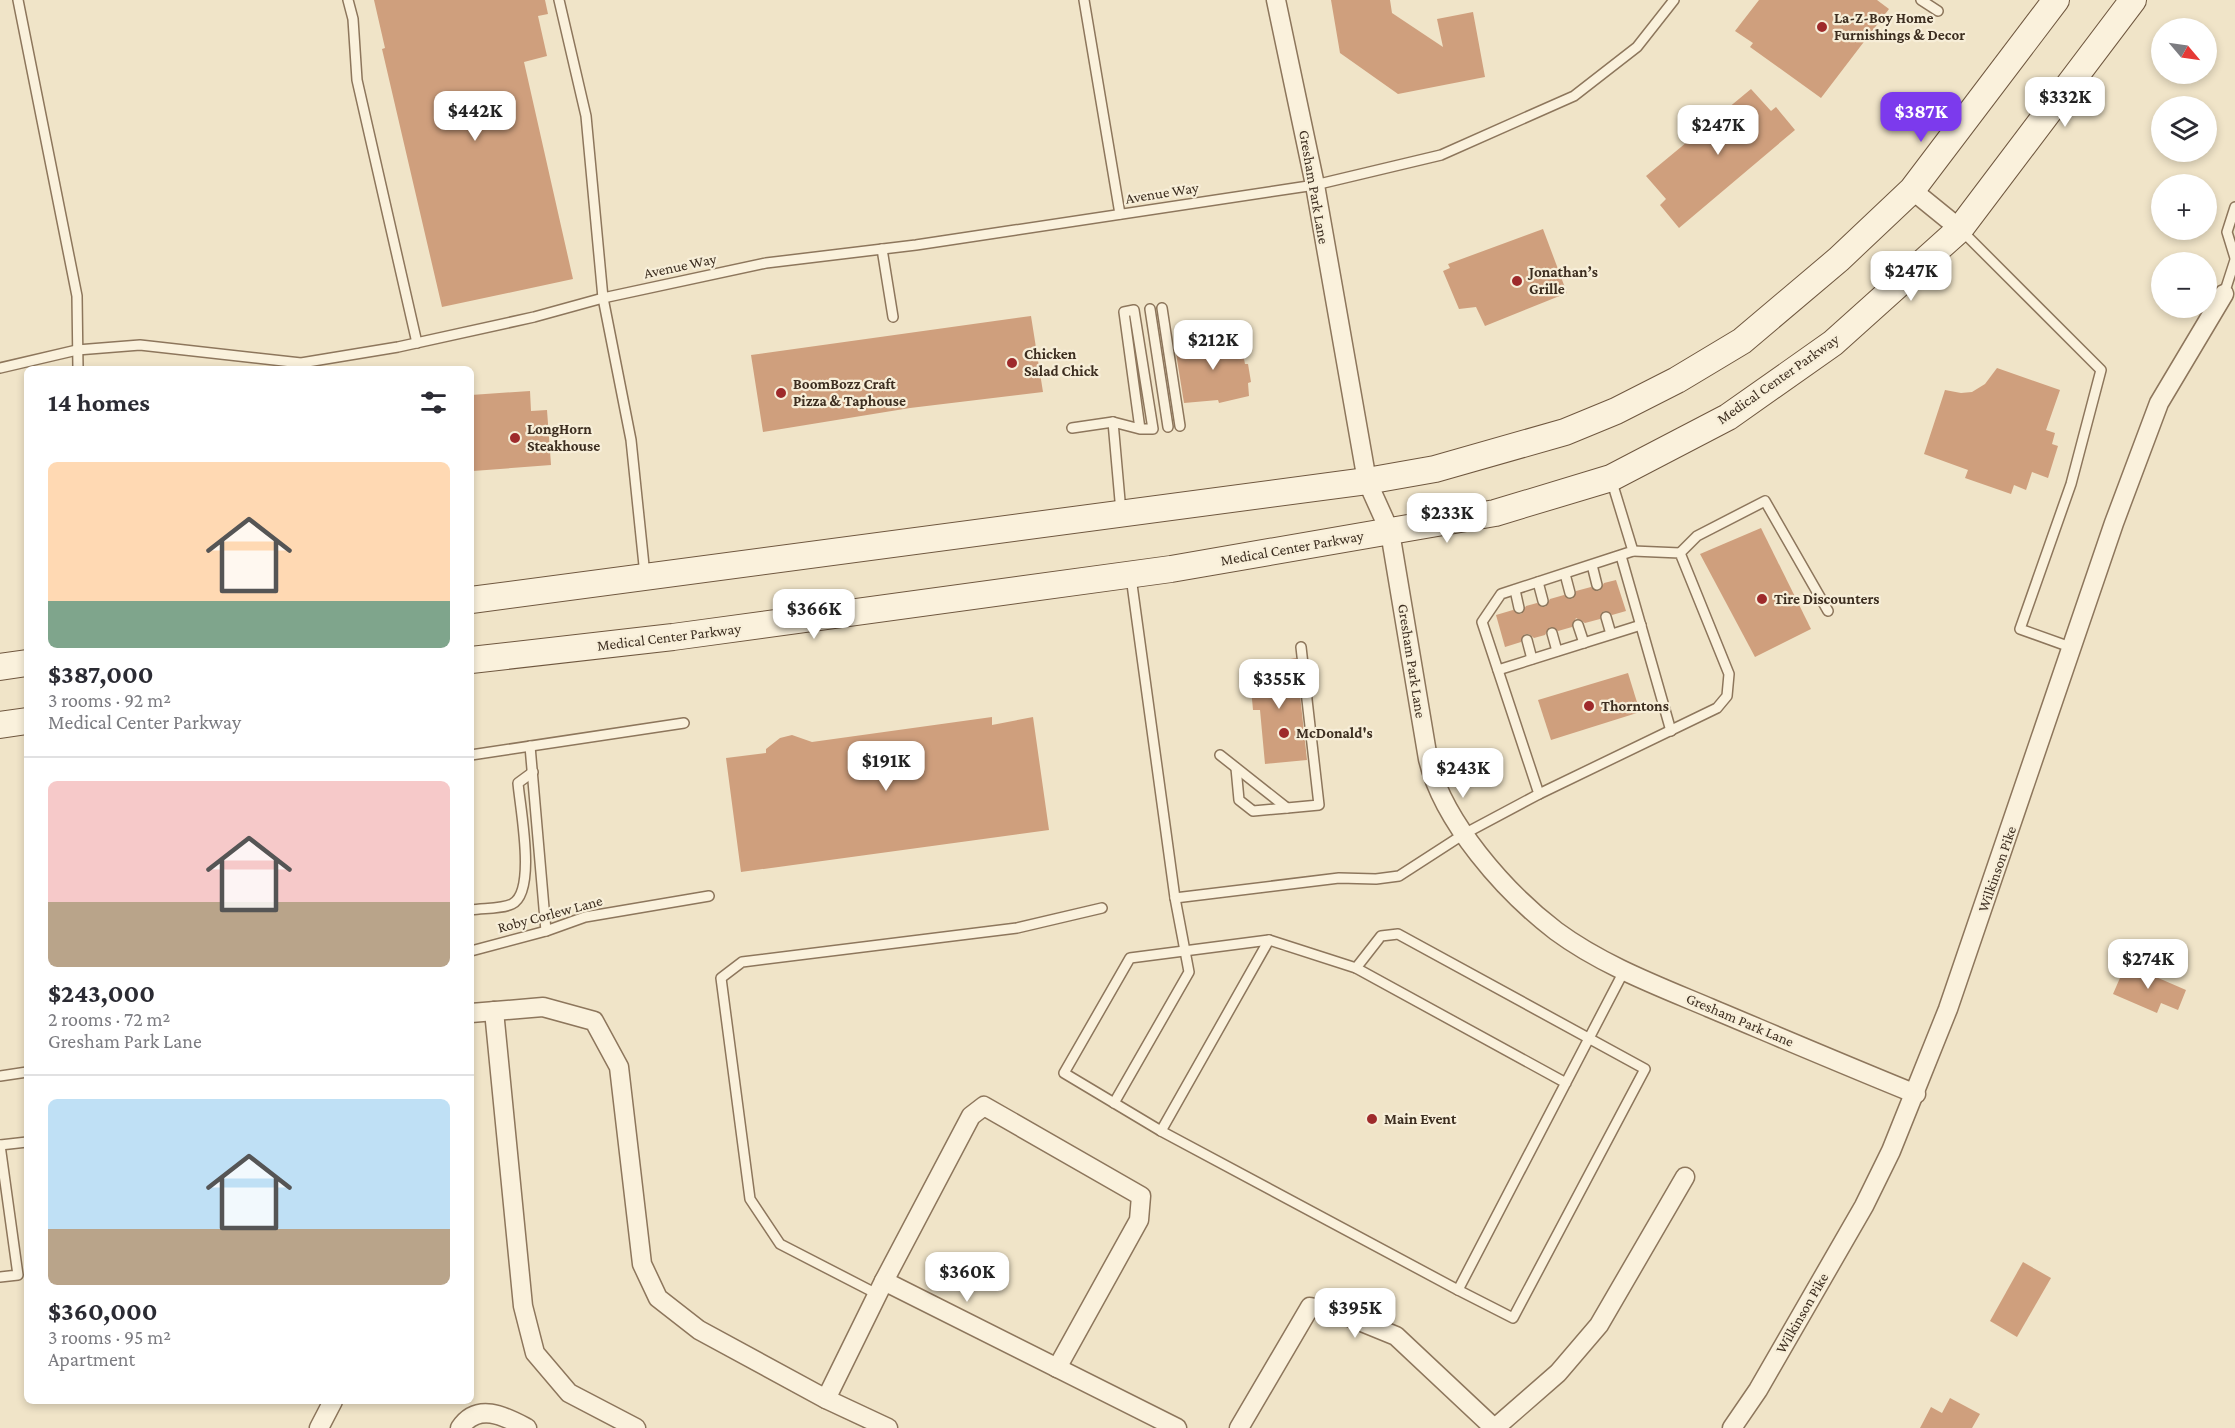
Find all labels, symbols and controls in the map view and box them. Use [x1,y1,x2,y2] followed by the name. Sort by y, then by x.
[1834,10,1965,43] place label: La-Z-Boy Home Furnishings & Decor
[2151,18,2217,84] north arrow
[2151,18,2217,318] map controls
[1815,20,1829,34] marker: La-Z-Boy Home Furnishings & Decor
[2023,77,2107,128] pin: $332K
[2039,85,2091,107] text: $332K
[433,91,517,142] pin: $442K
[1879,92,1963,143] pin: $387K
[2151,96,2217,162] button: layers
[448,99,502,121] text: $442K
[1894,100,1948,122] text: $387K
[1676,105,1760,156] pin: $247K
[1692,113,1744,135] text: $247K
[1296,129,1332,246] street label: Gresham Park Lane
[2151,174,2217,240] button: +
[1124,179,1200,208] street label: Avenue Way
[642,250,718,282] street label: Avenue Way
[1869,251,1953,302] pin: $247K
[2151,252,2217,318] button: −
[1885,259,1937,281] text: $247K
[1527,264,1598,297] place label: Jonathan’s Grille
[1510,274,1524,288] marker: Jonathan’s Grille
[1171,320,1255,371] pin: $212K
[1188,328,1238,350] text: $212K
[1714,331,1843,428] street label: Medical Center Parkway
[1024,346,1099,379] place label: Chicken Salad Chick
[1005,356,1019,370] marker: Chicken Salad Chick
[793,376,906,409] place label: BoomBozz Craft Pizza & Taphouse
[417,386,450,419] icon: filters
[774,386,788,400] marker: BoomBozz Craft Pizza & Taphouse
[48,388,150,417] text: 14 homes
[527,421,600,454] place label: LongHorn Steakhouse
[508,431,522,445] marker: LongHorn Steakhouse
[1405,493,1489,544] pin: $233K
[195,501,303,609] icon: home
[1421,501,1473,523] text: $233K
[1219,528,1365,569] street label: Medical Center Parkway
[772,589,856,640] pin: $366K
[1774,591,1879,607] place label: Tire Discounters
[1755,592,1769,606] marker: Tire Discounters
[787,597,841,619] text: $366K
[1395,603,1429,720] street label: Gresham Park Lane
[596,620,742,655] street label: Medical Center Parkway
[1237,659,1321,710] pin: $355K
[48,660,154,689] text: $387,000
[1253,667,1305,689] text: $355K
[48,689,171,711] text: 3 rooms · 92 m²
[1601,698,1669,714] place label: Thorntons
[1582,699,1596,713] marker: Thorntons
[48,711,241,733] text: Medical Center Parkway
[1296,725,1373,741] place label: McDonald's
[1277,726,1291,740] marker: McDonald's
[844,741,928,792] pin: $191K
[1421,748,1505,799] pin: $243K
[862,749,910,771] text: $191K
[1436,756,1490,778] text: $243K
[195,820,303,928] icon: home
[1975,824,2019,914] street label: Wilkinson Pike
[496,892,605,937] street label: Roby Corlew Lane
[2106,939,2190,990] pin: $274K
[2122,947,2174,969] text: $274K
[48,979,155,1008] text: $243,000
[1684,990,1797,1050] street label: Gresham Park Lane
[48,1008,170,1030] text: 2 rooms · 72 m²
[48,1030,202,1052] text: Gresham Park Lane
[1384,1111,1457,1127] place label: Main Event
[1365,1112,1379,1126] marker: Main Event
[195,1138,303,1246] icon: home
[925,1252,1009,1303] pin: $360K
[939,1260,995,1282] text: $360K
[1773,1270,1832,1356] street label: Wilkinson Pike
[1313,1288,1397,1339] pin: $395K
[1329,1296,1381,1318] text: $395K
[48,1297,158,1326] text: $360,000
[48,1326,171,1348] text: 3 rooms · 95 m²
[48,1348,135,1370] text: Apartment

